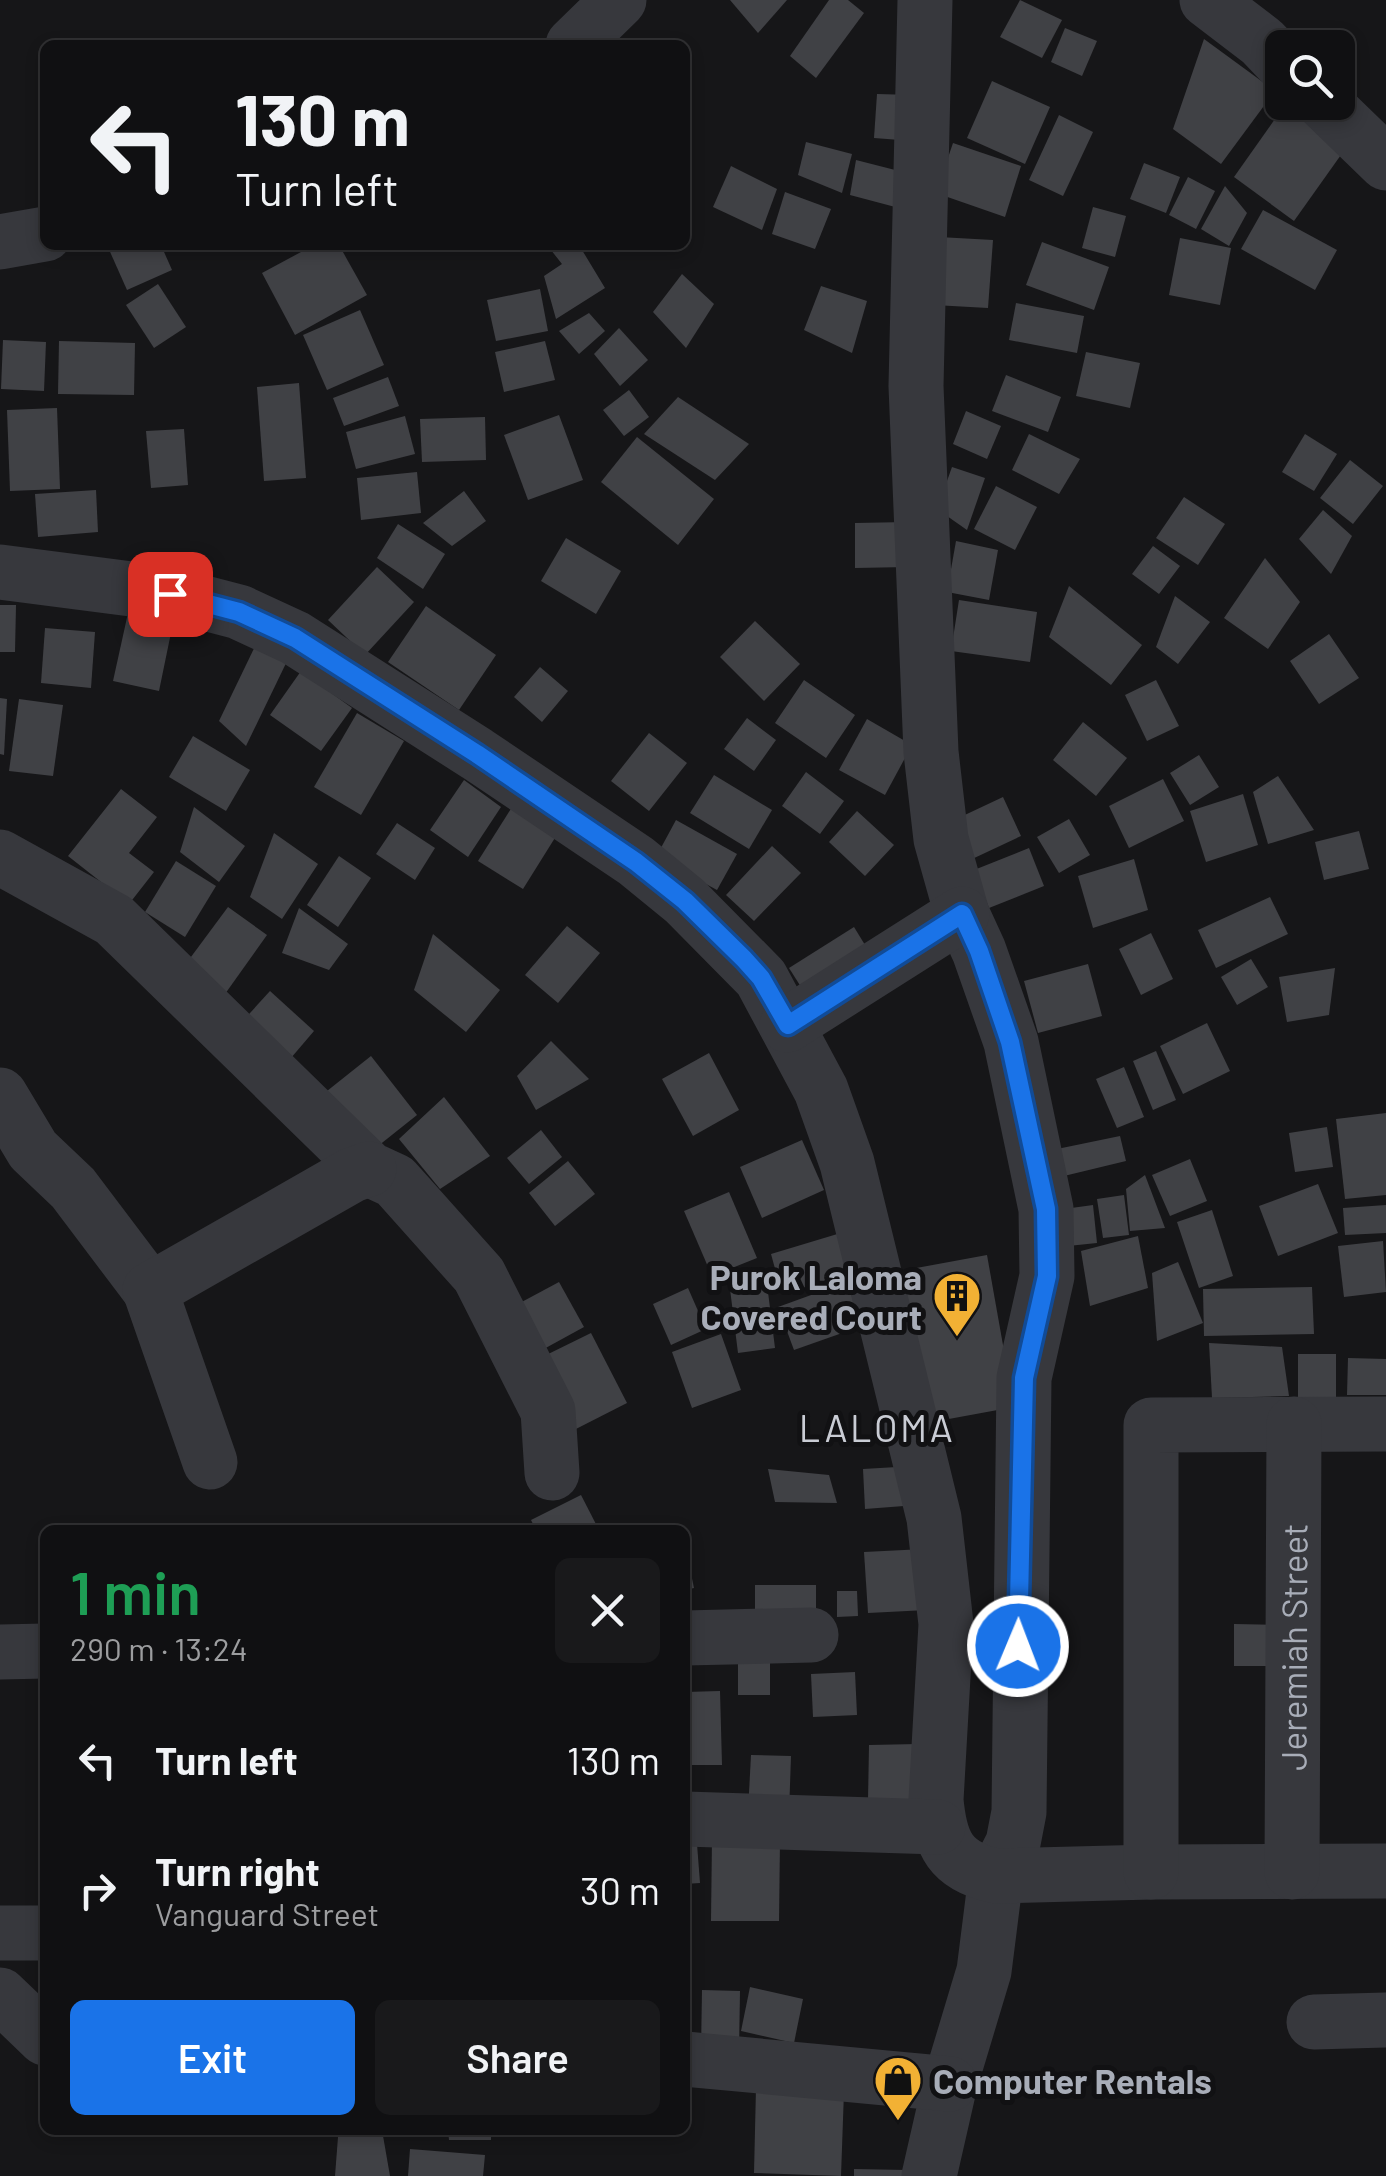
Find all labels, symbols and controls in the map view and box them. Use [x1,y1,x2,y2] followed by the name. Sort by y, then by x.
[1265,30,1355,120] map controls
[1265,30,1355,120] button: search
[235,76,410,160] text: 130 m
[70,80,200,210] icon: left
[235,161,399,215] text: Turn left
[128,552,213,637] pin
[143,567,198,622] icon: arrive
[700,1255,922,1337] place label: Purok Laloma Covered Court
[931,1270,983,1338] building icon: Purok Laloma Covered Court
[799,1404,955,1450] district label: LALOMA
[1271,1523,1315,1771] street label: Jeremiah Street
[70,1555,201,1627] text: 1 min
[555,1558,660,1663] button: close
[966,1594,1070,1698] position arrow
[70,1629,248,1667] text: 290 m · 13:24
[70,1733,125,1788] icon: left
[155,1737,298,1783] text: Turn left
[567,1737,660,1783] text: 130 m
[155,1848,320,1894] text: Turn right
[70,1863,125,1918] icon: right
[580,1867,660,1913] text: 30 m
[155,1894,379,1932] text: Vanguard Street
[70,2000,355,2115] button: Exit
[375,2000,660,2115] button: Share
[872,2054,924,2122] shop icon: Computer Rentals
[933,2059,1212,2101] place label: Computer Rentals

